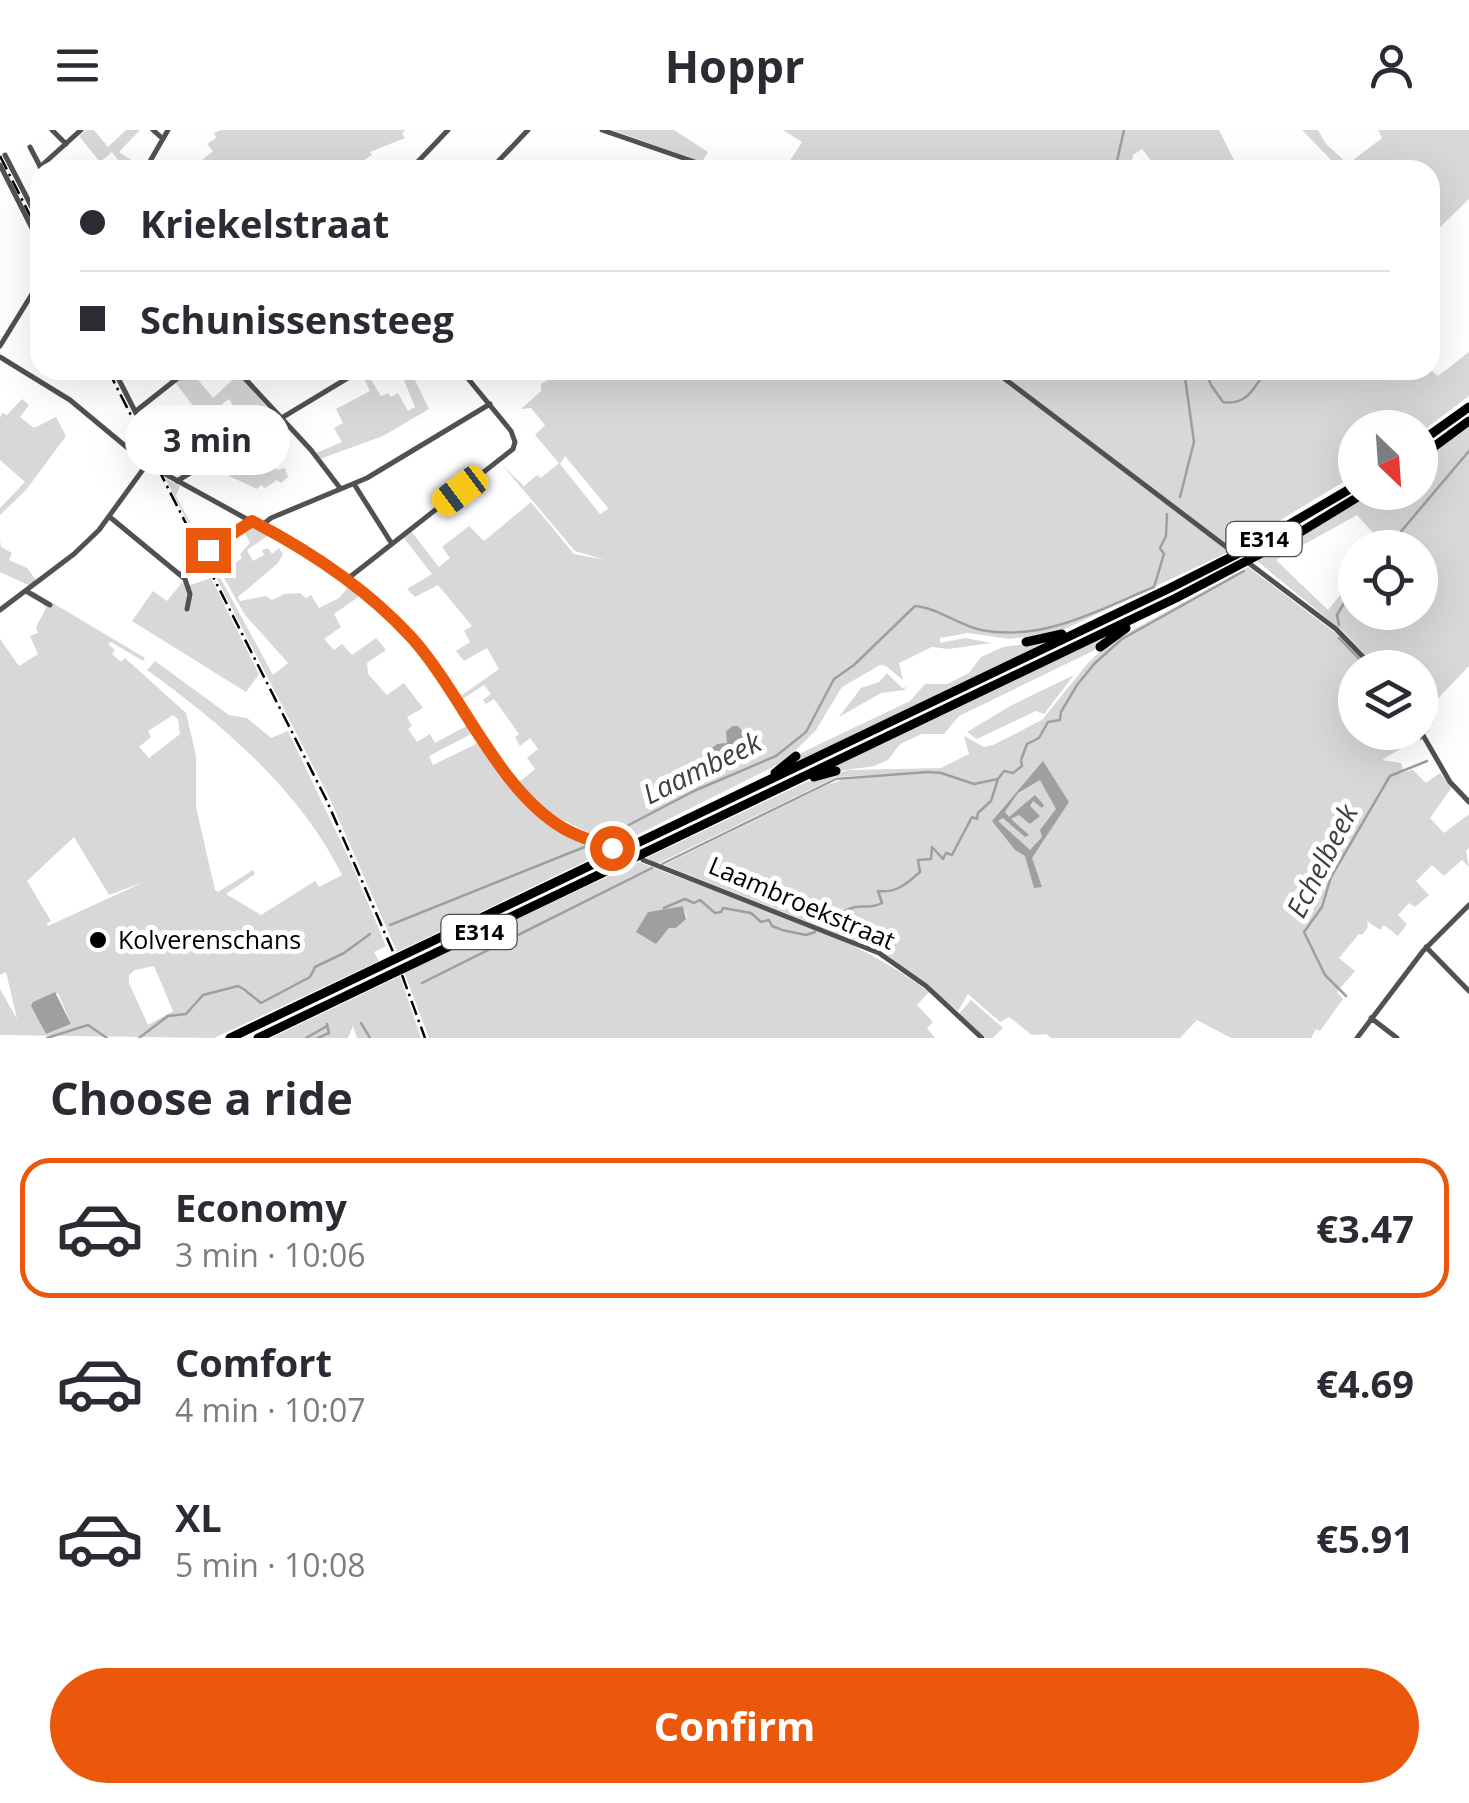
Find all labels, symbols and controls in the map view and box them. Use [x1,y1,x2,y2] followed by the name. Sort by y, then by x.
[665,35,804,96] text: Hoppr
[50,38,105,93] icon: menu
[1364,38,1419,93] icon: person
[140,197,389,249] text: Kriekelstraat
[140,293,454,345] text: Schunissensteeg
[126,405,290,475] callout: 3 min
[1338,410,1438,510] north arrow
[1338,410,1438,750] map controls
[163,418,252,461] text: 3 min
[427,461,493,521] car
[1226,522,1302,556] road number: E314
[186,528,231,573] route end
[1338,530,1438,630] button: locate
[1338,650,1438,750] button: layers
[636,722,768,812] water label: Laambeek
[1276,796,1366,924] water label: Echelbeek
[590,826,635,871] route start
[704,847,901,957] street label: Laambroekstraat
[442,915,516,949] road number: E314
[118,922,301,956] place label: Kolverenschans
[87,929,109,951] marker: Kolverenschans
[50,1067,353,1128] text: Choose a ride
[175,1181,347,1233] text: Economy
[55,1183,145,1273] icon: car
[1316,1202,1414,1254] text: €3.47
[175,1233,366,1276] text: 3 min · 10:06
[175,1336,332,1388] text: Comfort
[55,1338,145,1428] icon: car
[1316,1357,1414,1409] text: €4.69
[175,1388,366,1431] text: 4 min · 10:07
[175,1491,222,1543] text: XL
[55,1493,145,1583] icon: car
[1316,1512,1414,1564] text: €5.91
[175,1543,366,1586] text: 5 min · 10:08
[50,1668,1419,1783] button: Confirm

